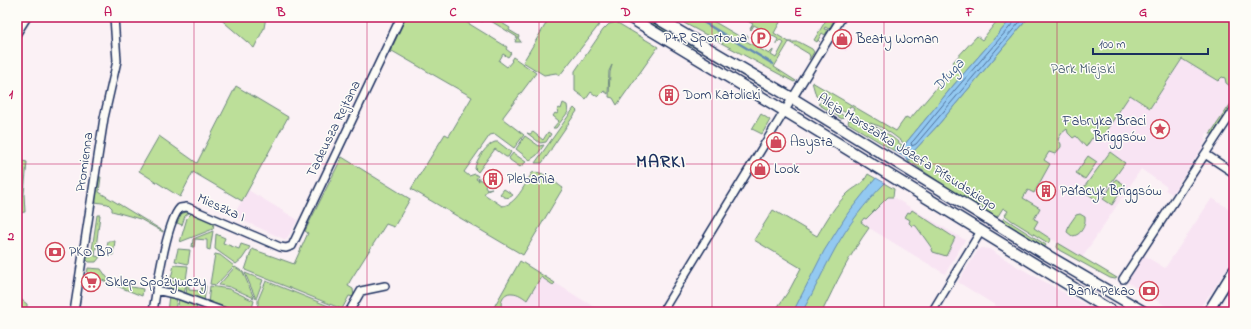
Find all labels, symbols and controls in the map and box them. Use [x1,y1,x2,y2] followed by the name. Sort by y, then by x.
[104,3,112,22] text: A
[276,3,286,22] text: B
[449,3,457,22] text: C
[620,3,631,22] text: D
[794,3,802,22] text: E
[965,3,975,22] text: F
[1139,3,1147,22] text: G
[750,27,772,49] parking icon: P+R Sportowa
[664,28,747,49] place label: P+R Sportowa
[831,28,853,50] shop icon: Beaty Woman
[855,29,939,51] place label: Beaty Woman
[1093,30,1208,56] scale bar
[1099,36,1126,54] text: 100 m
[928,53,971,97] water label: Długa
[1051,59,1115,80] park label: Park Miejski
[301,77,367,181] street label: Tadeusza Rejtana
[658,84,680,106] building icon: Dom Katolicki
[9,85,14,104] text: 1
[682,85,761,106] place label: Dom Katolicki
[813,88,1001,217] street label: Aleja Marszałka Józefa Piłsudskiego
[1062,111,1146,149] place label: Fabryka Braci Briggsów
[1149,118,1171,140] place icon: Fabryka Braci Briggsów
[70,131,100,193] street label: Promienna
[765,131,787,153] shop icon: Asysta
[790,132,833,154] place label: Asysta
[636,150,686,176] district label: MARKI
[749,158,771,180] shop icon: Look
[774,159,800,180] place label: Look
[482,168,504,190] building icon: Plebania
[507,169,555,190] place label: Plebania
[1035,180,1057,202] building icon: Pałacyk Briggsów
[1060,181,1162,203] place label: Pałacyk Briggsów
[194,188,248,228] street label: Mieszka I
[7,227,15,246] text: 2
[44,241,66,263] bank icon: PKO BP
[69,242,113,263] place label: PKO BP
[80,271,102,293] supermarket icon: Sklep Spożywczy
[105,272,207,294] place label: Sklep Spożywczy
[1138,280,1160,302] bank icon: Bank Pekao
[1066,281,1135,302] place label: Bank Pekao

